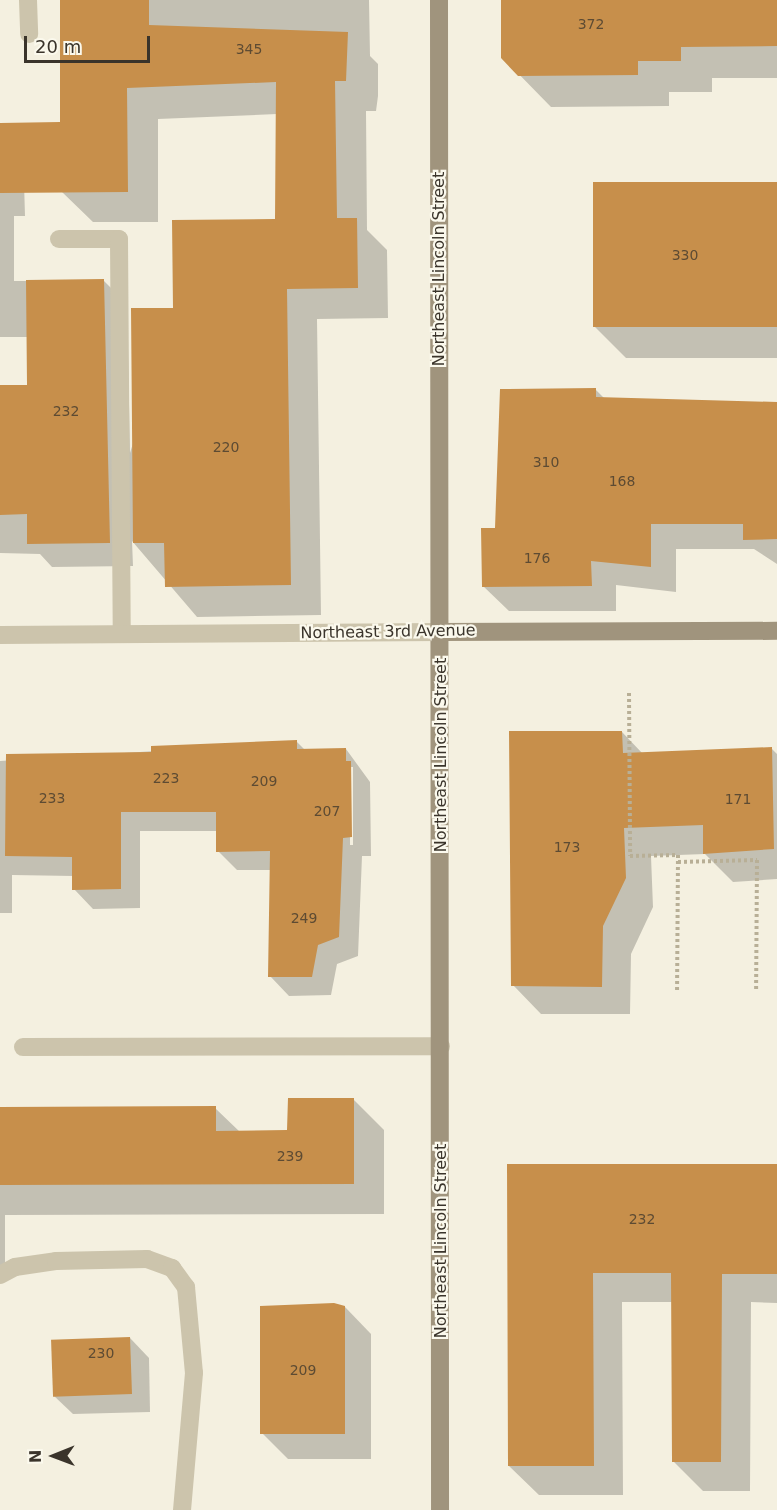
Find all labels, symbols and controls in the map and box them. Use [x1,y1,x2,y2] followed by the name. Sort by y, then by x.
[578,16,604,32] house number: 372
[27,24,153,62] scale bar
[35,36,81,57] text: 20 m
[236,41,262,57] house number: 345
[429,172,449,366] street label: Northeast Lincoln Street
[672,247,698,263] house number: 330
[53,403,79,419] house number: 232
[213,439,239,455] house number: 220
[533,454,559,470] house number: 310
[609,473,635,489] house number: 168
[524,550,550,566] house number: 176
[300,621,476,643] street label: Northeast 3rd Avenue
[431,658,451,852] street label: Northeast Lincoln Street
[153,770,179,786] house number: 223
[251,773,277,789] house number: 209
[39,790,65,806] house number: 233
[725,791,751,807] house number: 171
[314,803,340,819] house number: 207
[554,839,580,855] house number: 173
[291,910,317,926] house number: 249
[431,1144,451,1338] street label: Northeast Lincoln Street
[277,1148,303,1164] house number: 239
[629,1211,655,1227] house number: 232
[88,1345,114,1361] house number: 230
[290,1362,316,1378] house number: 209
[24,1426,84,1486] north arrow
[26,1449,45,1463] text: N

